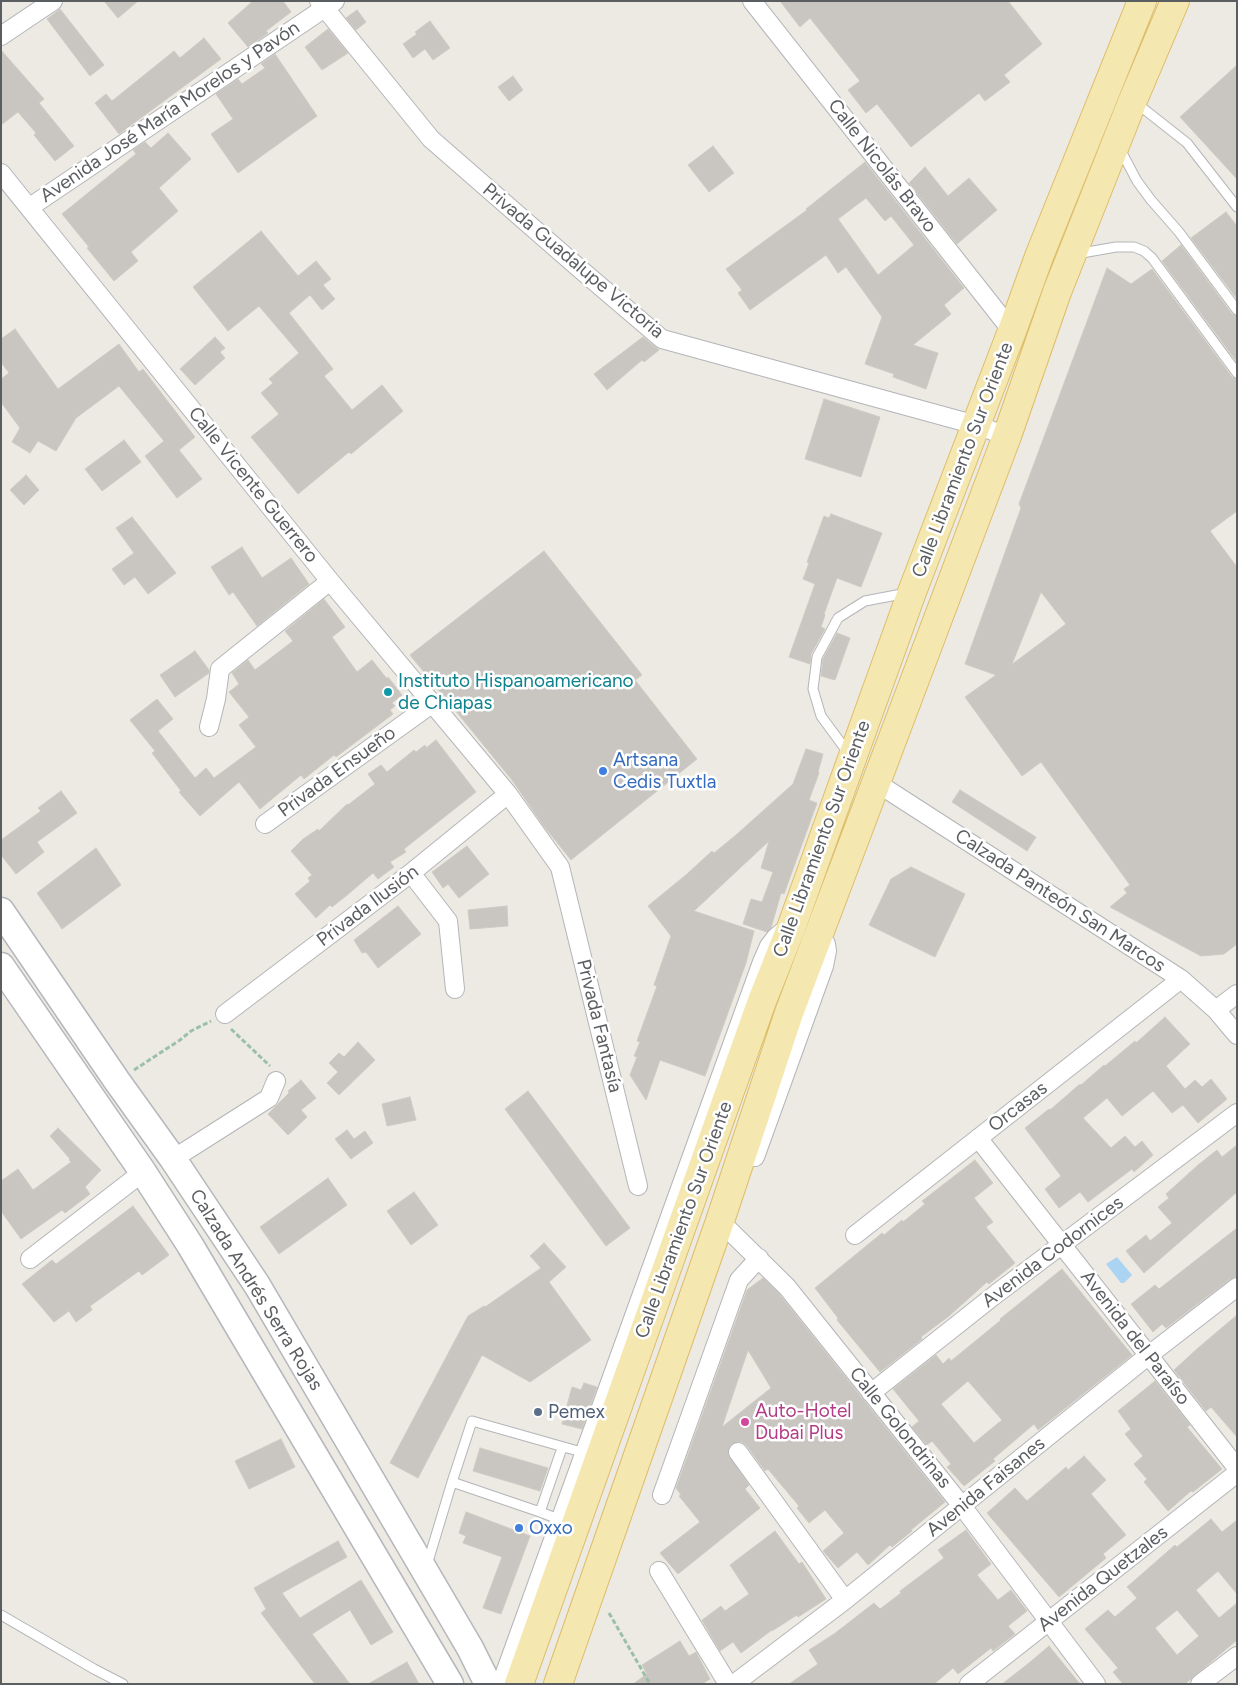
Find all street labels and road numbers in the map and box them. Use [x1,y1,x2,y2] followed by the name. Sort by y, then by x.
[36,16,304,208] street label: Avenida José María Morelos y Pavón
[823,95,941,237] street label: Calle Nicolás Bravo
[478,178,668,344] street label: Privada Guadalupe Victoria
[908,339,1018,581] street label: Calle Libramiento Sur Oriente
[183,402,323,568] street label: Calle Vicente Guerrero
[769,718,875,960] street label: Calle Libramiento Sur Oriente
[274,722,400,822] street label: Privada Ensueño
[951,824,1169,978] street label: Calzada Panteón San Marcos
[313,860,423,952] street label: Privada Ilusión
[571,957,627,1095] street label: Privada Fantasía
[984,1077,1052,1137] street label: Orcasas
[631,1099,737,1341] street label: Calle Libramiento Sur Oriente
[185,1185,327,1395] street label: Calzada Andrés Serra Rojas
[978,1191,1128,1313] street label: Avenida Codornices
[1075,1266,1195,1410] street label: Avenida del Paraíso
[844,1363,956,1493] street label: Calle Golondrinas
[922,1432,1050,1542] street label: Avenida Faisanes
[1033,1521,1173,1637] street label: Avenida Quetzales

